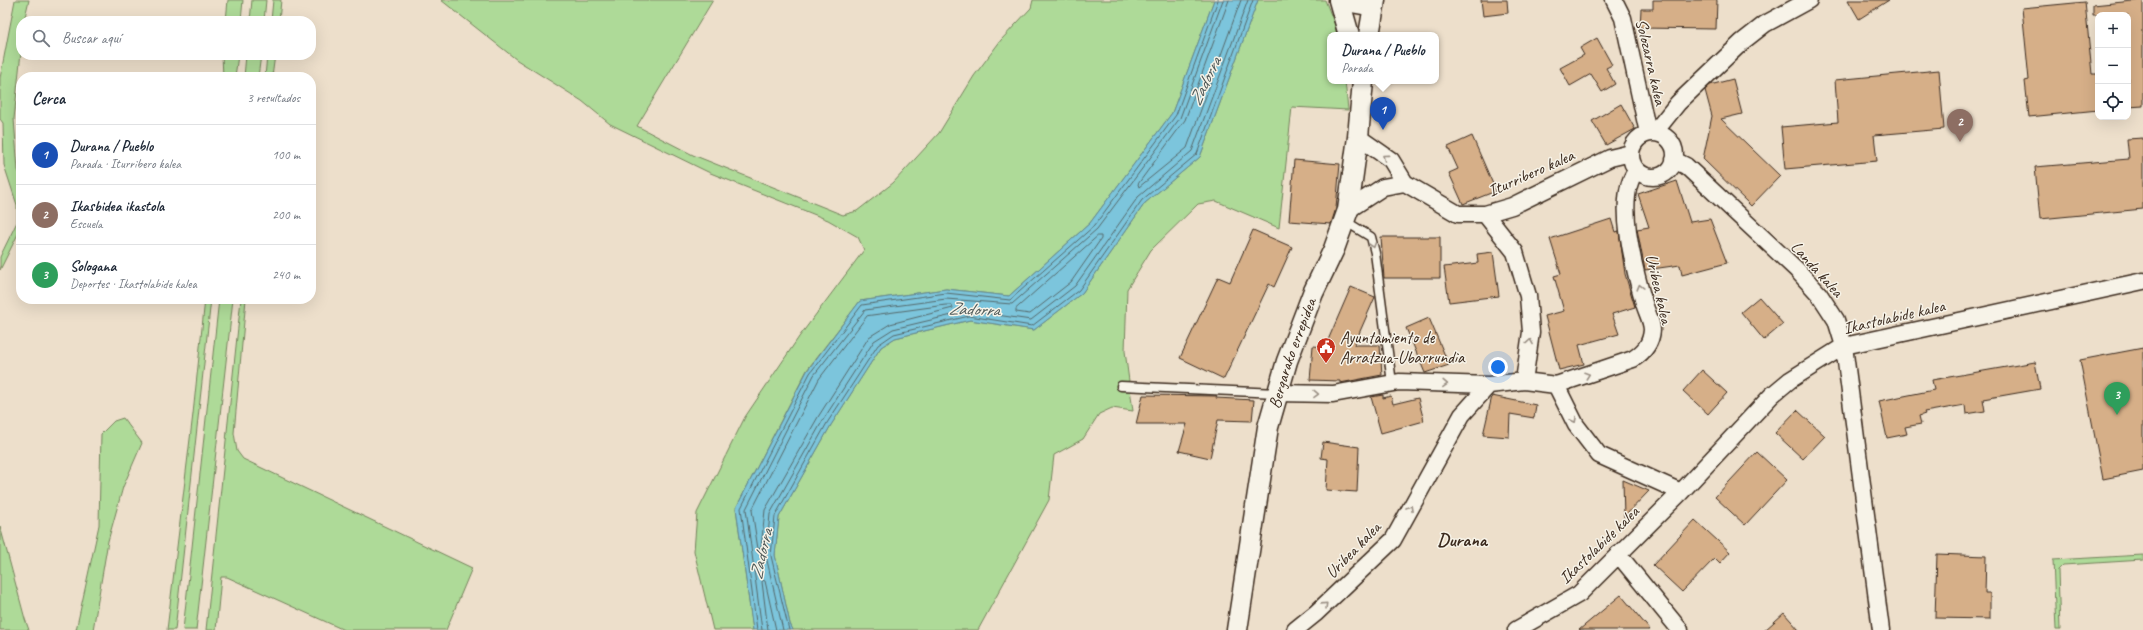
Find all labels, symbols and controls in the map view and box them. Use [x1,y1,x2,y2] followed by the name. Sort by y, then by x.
[2095,12,2131,120] map controls
[2095,12,2131,48] button: +
[16,16,316,60] search box
[1631,17,1671,109] street label: Solozarra kalea
[30,27,52,49] icon: search
[62,29,121,48] text: Buscar aquí
[1327,32,1439,84] popup
[1341,41,1425,60] text: Durana / Pueblo
[2095,48,2131,84] button: −
[1184,51,1227,109] water label: Zadorra
[1341,60,1373,76] text: Parada
[2095,84,2131,120] button: locate
[32,88,65,109] text: Cerca
[247,90,300,106] text: 3 resultados
[1370,97,1396,130] pin: 1
[1947,109,1973,142] pin: 2
[70,137,153,156] text: Durana / Pueblo
[1485,144,1579,201] street label: Iturribero kalea
[42,147,48,163] text: 1
[272,147,300,163] text: 100 m
[1383,154,1390,161] one-way arrow
[70,156,181,172] text: Parada · Iturribero kalea
[70,197,164,216] text: Ikasbidea ikastola
[42,207,48,223] text: 2
[272,207,300,223] text: 200 m
[70,216,102,232] text: Escuela
[1786,237,1848,302] street label: Landa kalea
[1368,241,1377,248] one-way arrow
[1641,252,1678,328] street label: Uribea kalea
[70,257,116,276] text: Sologana
[42,267,48,283] text: 3
[272,267,300,283] text: 240 m
[70,276,197,292] text: Deportes · Ikastolabide kalea
[1636,284,1645,291] one-way arrow
[1263,293,1321,411] street label: Bergarako errepidea
[1841,295,1948,339] street label: Ikastolabide kalea
[948,297,1002,321] water label: Zadorra
[1340,327,1466,368] place label: Ayuntamiento de Arratzua-Ubarrundia
[1315,336,1337,364] public building icon: Ayuntamiento de Arratzua-Ubarrundia
[1525,339,1534,345] one-way arrow
[1488,357,1508,377] your location
[1583,371,1590,379] one-way arrow
[1442,379,1448,388] one-way arrow
[2104,382,2130,415] pin: 3
[1313,390,1319,398] one-way arrow
[1569,415,1577,423] one-way arrow
[1555,501,1644,588] street label: Ikastolabide kalea
[1406,505,1413,512] one-way arrow
[1321,516,1387,583] street label: Uribea kalea
[745,524,778,581] water label: Zadorra
[1437,528,1489,552] district label: Durana
[1320,602,1328,610] one-way arrow

